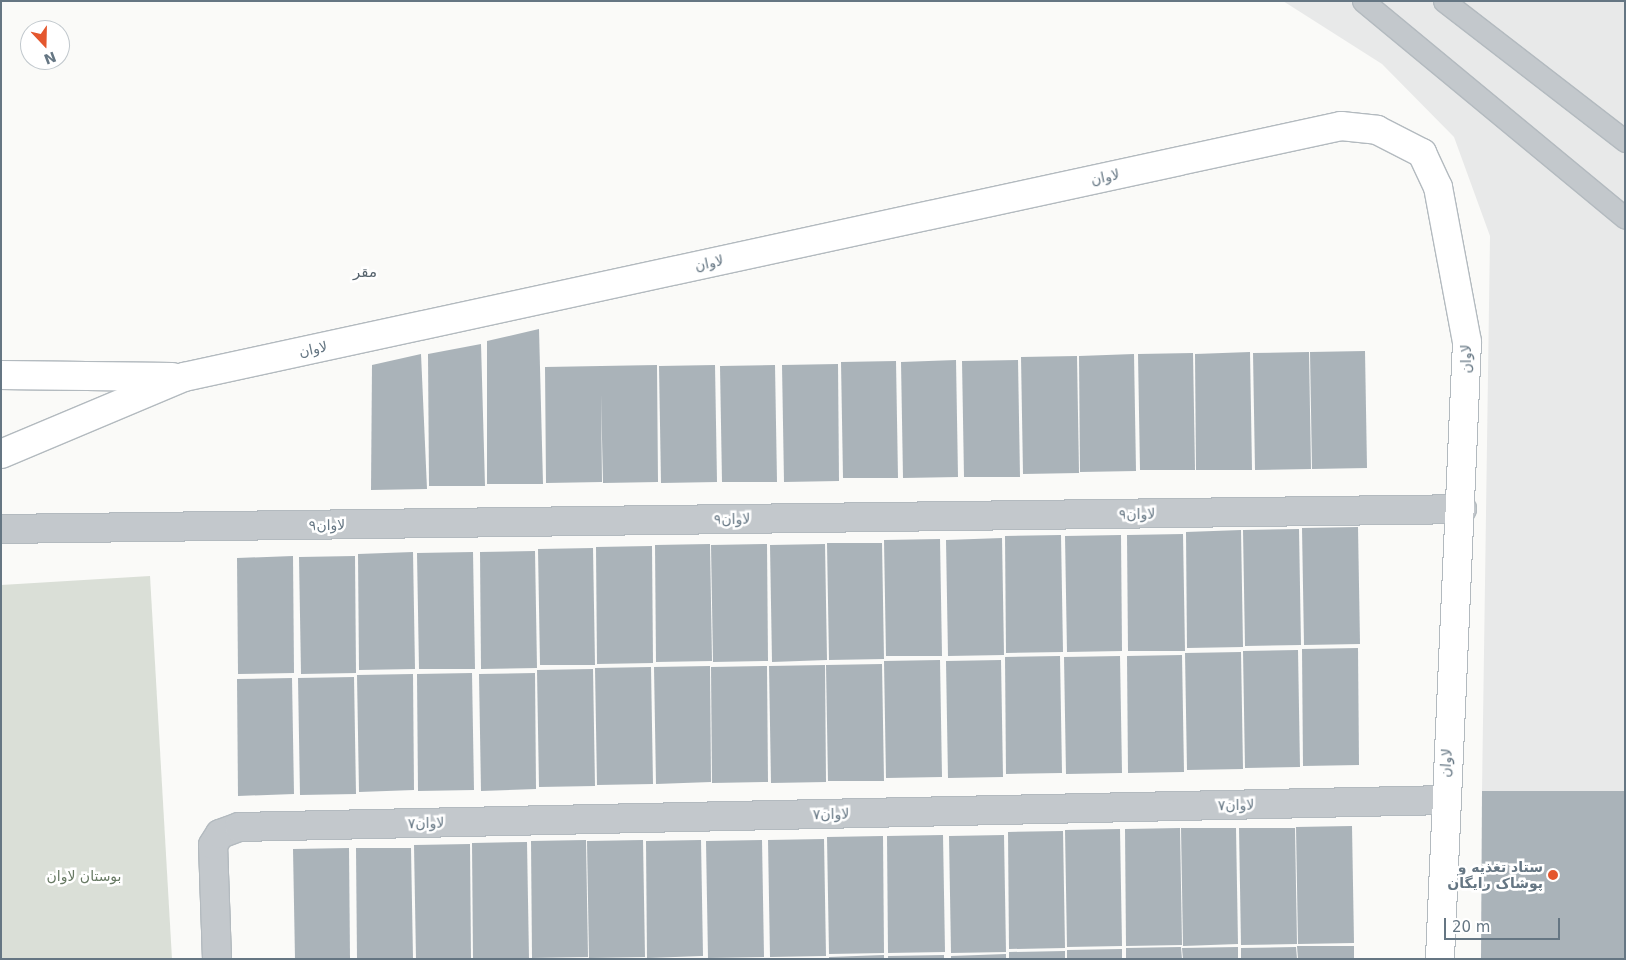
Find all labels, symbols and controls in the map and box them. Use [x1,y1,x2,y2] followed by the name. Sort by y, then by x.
[20,20,70,70] north arrow
[42,49,58,68] text: N
[1089,166,1121,188] street label: لاوان
[693,252,725,274] street label: لاوان
[353,264,377,282] district label: مقر
[297,338,329,360] street label: لاوان
[1458,345,1474,373] street label: لاوان
[1119,505,1155,523] street label: ۹لاوان
[714,510,750,528] street label: ۹لاوان
[309,516,345,534] street label: ۹لاوان
[1437,748,1455,778] street label: لاوان
[1218,796,1254,814] street label: ۷لاوان
[813,805,849,823] street label: ۷لاوان
[408,814,444,832] street label: ۷لاوان
[1447,859,1543,892] place label: ستاد تغذیه و پوشاک رایگان
[47,868,121,884] park label: بوستان لاوان
[1547,869,1559,881] marker: ستاد تغذیه و پوشاک رایگان
[1446,908,1562,940] scale bar
[1452,918,1490,936] text: 20 m

